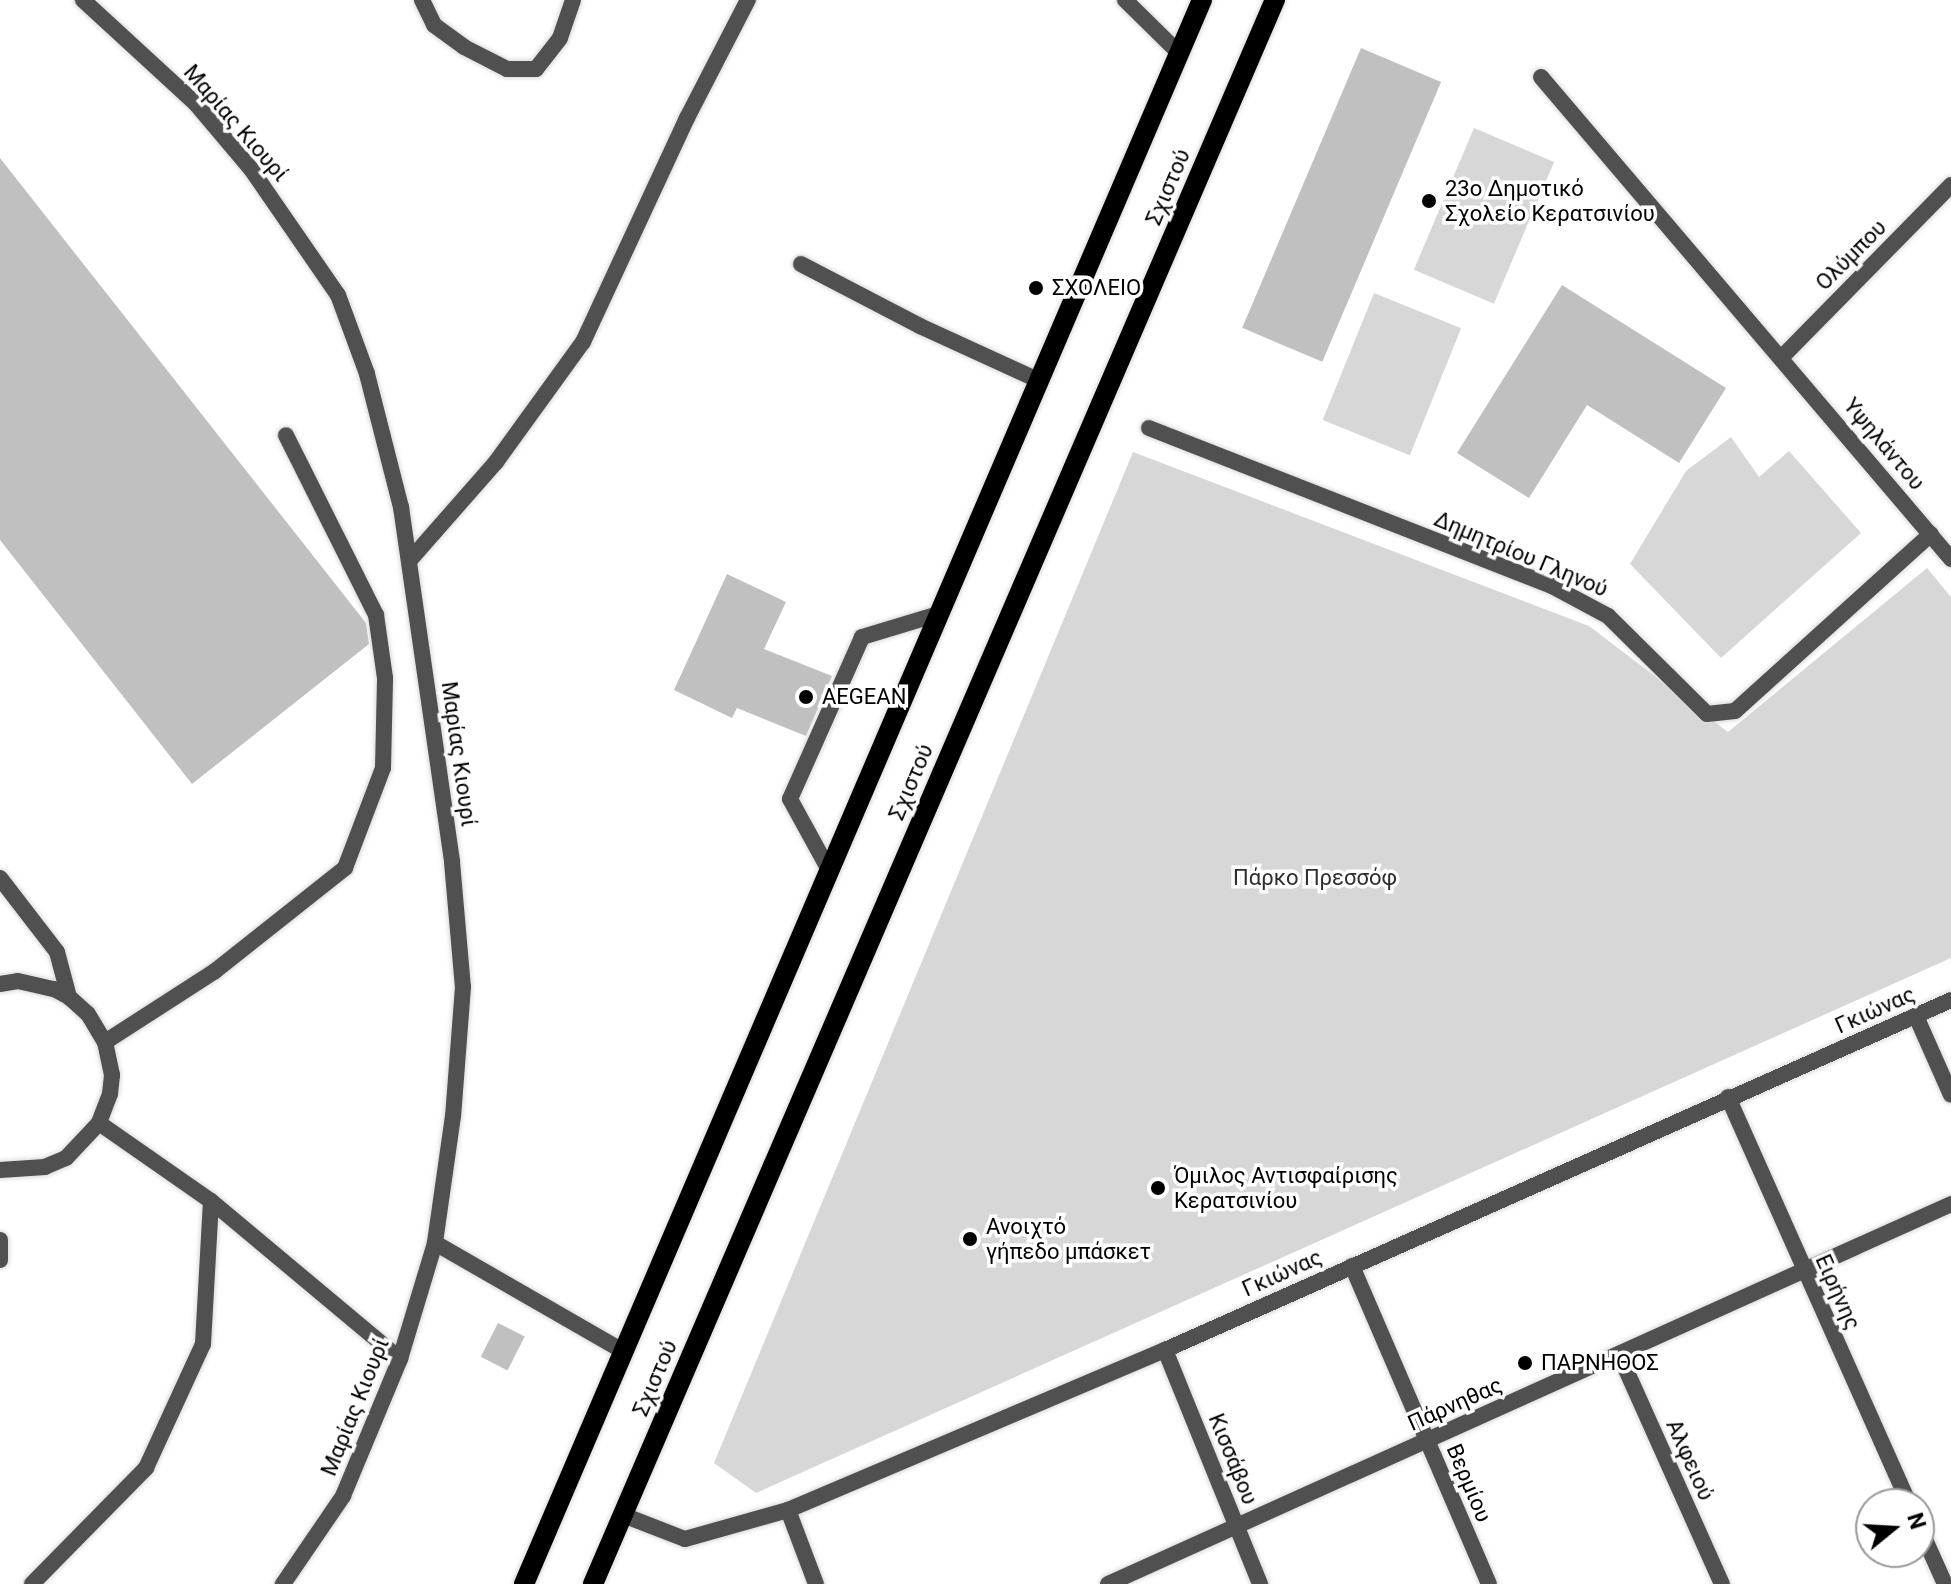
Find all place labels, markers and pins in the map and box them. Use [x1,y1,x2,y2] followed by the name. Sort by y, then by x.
[1445,175,1655,226] place label: 23o Δημοτικό Σχολείο Κερατσινίου
[1420,192,1438,210] marker: 23o Δημοτικό Σχολείο Κερατσινίου
[1052,275,1141,301] place label: ΣΧΟΛΕΙΟ
[1027,279,1045,297] marker: ΣΧΟΛΕΙΟ
[822,684,906,710] place label: AEGEAN
[797,688,815,706] marker: AEGEAN
[1174,1162,1398,1214] place label: Όμιλος Αντισφαίρισης Κερατσινίου
[1149,1179,1167,1197] marker: Όμιλος Αντισφαίρισης Κερατσινίου
[986,1213,1151,1264] place label: Ανοιχτό γήπεδο μπάσκετ
[961,1230,979,1248] marker: Ανοιχτό γήπεδο μπάσκετ
[1541,1350,1659,1376] place label: ΠΑΡΝΗΘΟΣ
[1516,1354,1534,1372] marker: ΠΑΡΝΗΘΟΣ

